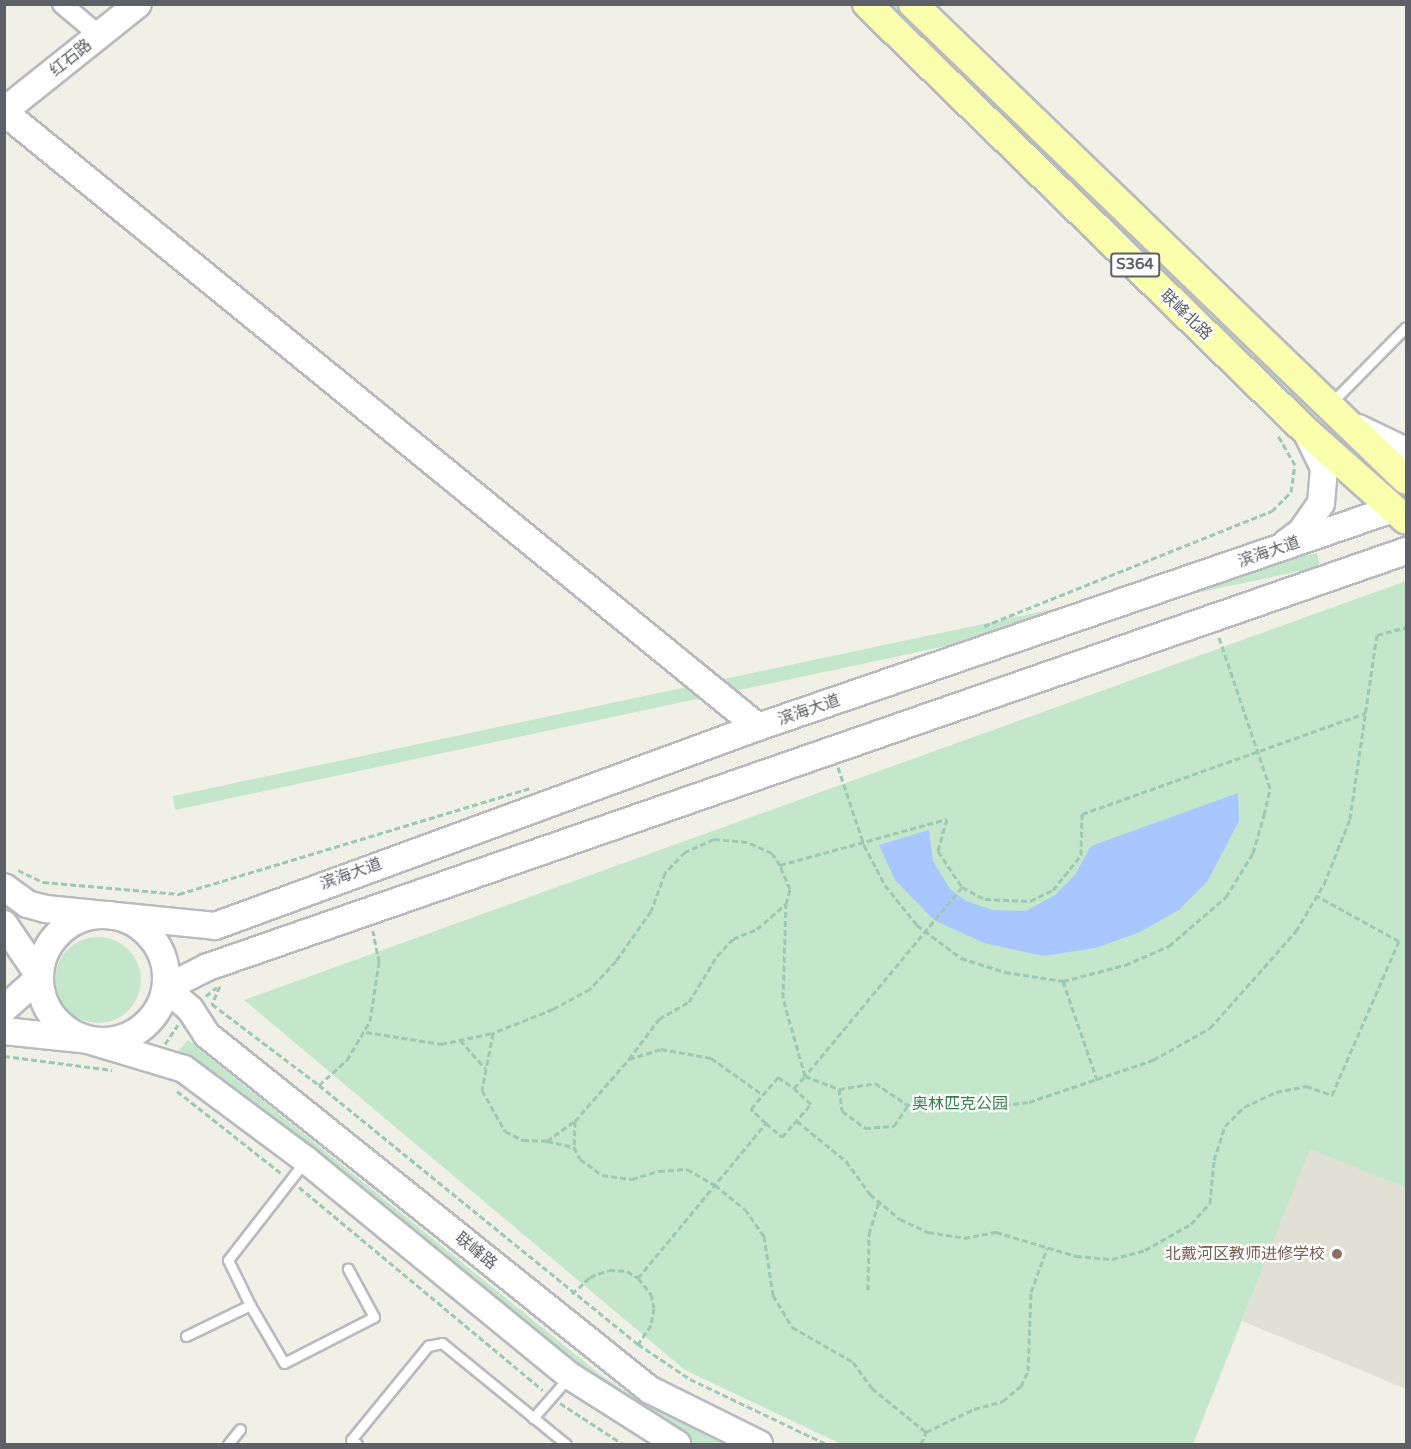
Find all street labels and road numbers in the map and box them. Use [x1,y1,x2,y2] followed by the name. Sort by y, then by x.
[46,35,96,81] street label: 红石路
[1110,253,1160,277] road number: S364
[1156,286,1216,344] street label: 联峰北路
[1236,533,1302,571] street label: 滨海大道
[776,691,842,729] street label: 滨海大道
[318,854,384,894] street label: 滨海大道
[451,1228,501,1274] street label: 联峰路

